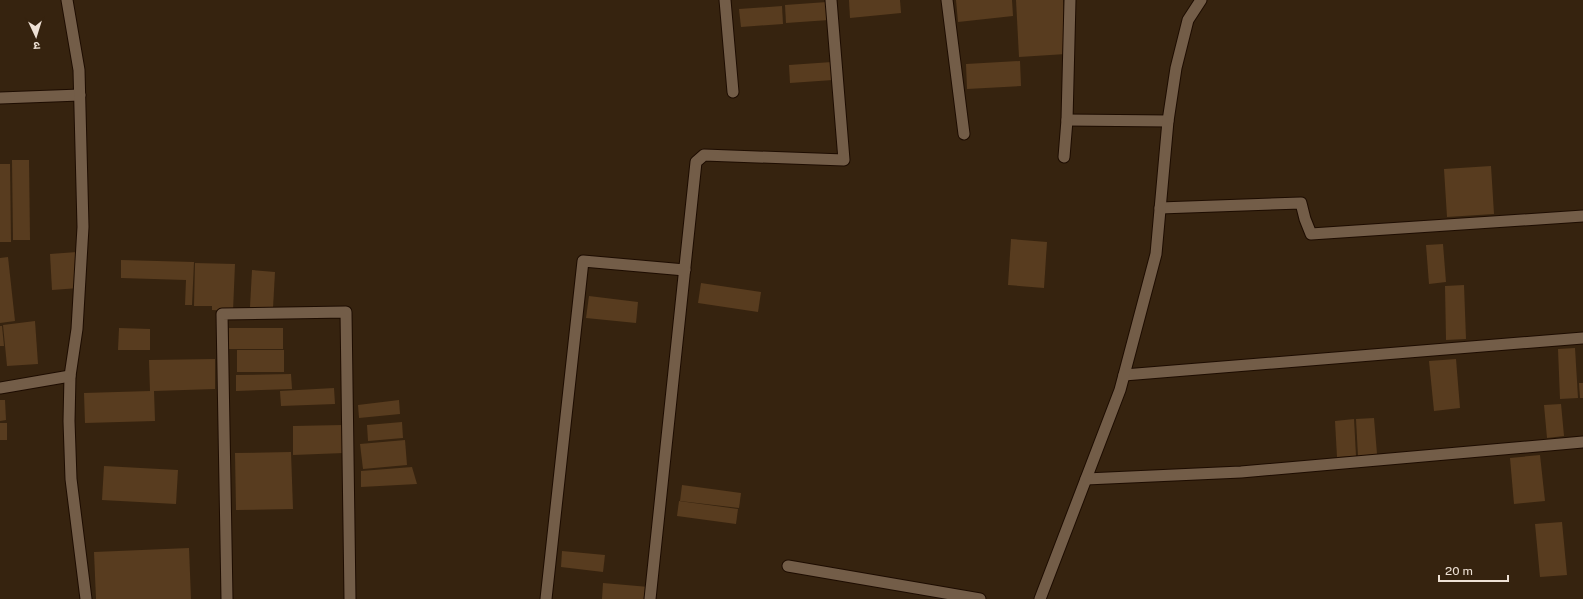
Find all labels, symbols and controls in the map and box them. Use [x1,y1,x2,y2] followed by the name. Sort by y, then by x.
[16,16,56,56] north arrow
[33,40,40,52] text: उ
[1439,557,1508,583] scale bar
[1445,564,1473,578] text: 20 m

